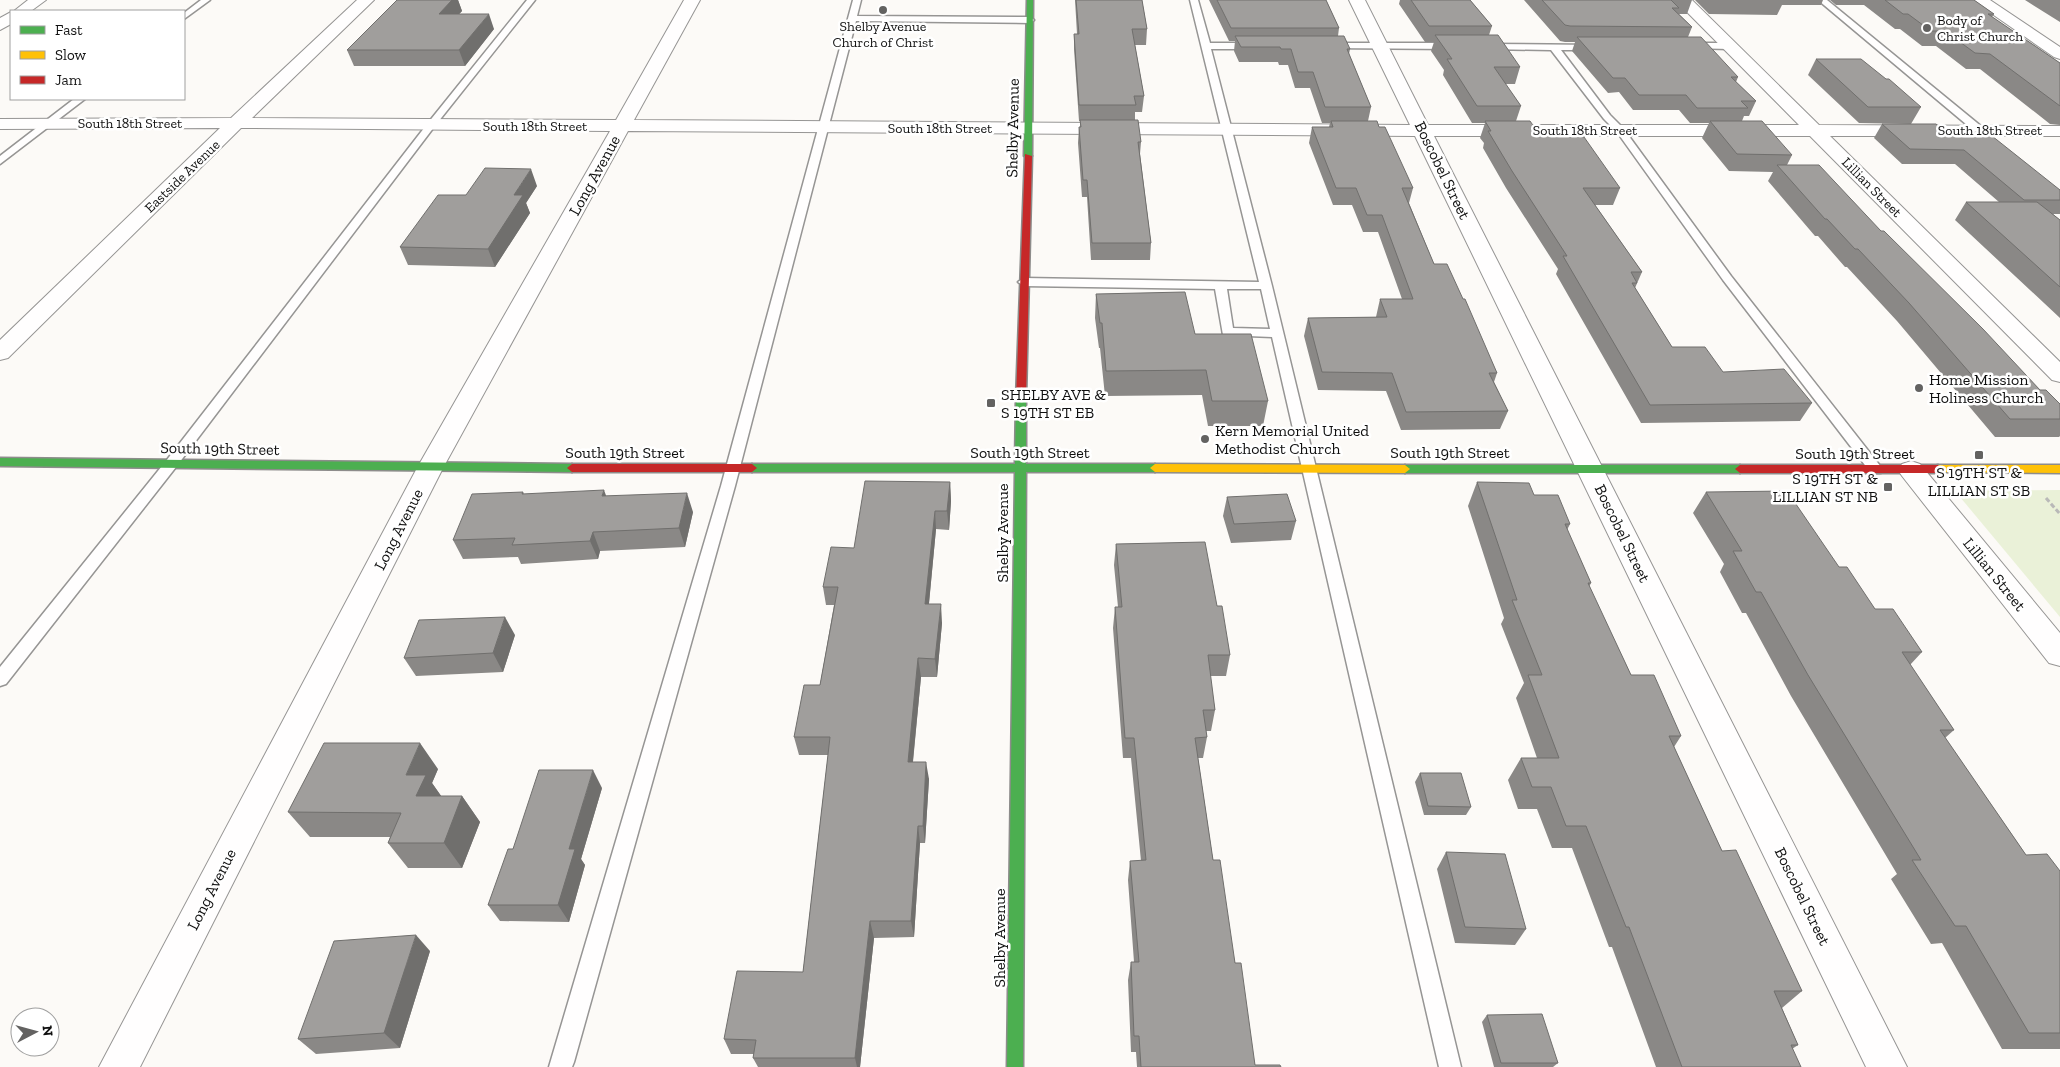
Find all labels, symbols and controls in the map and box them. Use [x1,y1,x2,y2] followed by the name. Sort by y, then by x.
[877,4,889,16] marker: Shelby Avenue Church of Christ
[10,10,185,100] legend
[1937,12,2023,45] place label: Body of Christ Church
[833,18,934,51] place label: Shelby Avenue Church of Christ
[55,21,83,39] text: Fast
[1921,22,1933,34] marker: Body of Christ Church
[55,46,87,64] text: Slow
[55,71,82,89] text: Jam
[1002,78,1023,178] street label: Shelby Avenue
[78,115,183,132] street label: South 18th Street
[483,118,588,135] street label: South 18th Street
[1411,118,1474,222] street label: Boscobel Street
[888,120,993,137] street label: South 18th Street
[1533,122,1638,139] street label: South 18th Street
[1938,122,2043,139] street label: South 18th Street
[565,132,624,219] street label: Long Avenue
[141,136,224,216] street label: Eastside Avenue
[1838,154,1906,221] street label: Lillian Street
[1929,370,2043,407] place label: Home Mission Holiness Church
[1913,382,1925,394] marker: Home Mission Holiness Church
[1001,385,1106,422] place label: SHELBY AVE & S 19TH ST EB
[985,397,997,409] marker: SHELBY AVE & S 19TH ST EB
[1215,421,1369,458] place label: Kern Memorial United Methodist Church
[1199,433,1211,445] marker: Kern Memorial United Methodist Church
[160,438,280,459] street label: South 19th Street
[565,443,685,462] street label: South 19th Street
[970,443,1090,462] street label: South 19th Street
[1390,443,1510,462] street label: South 19th Street
[1795,444,1915,463] street label: South 19th Street
[1973,449,1985,461] marker: S 19TH ST & LILLIAN ST SB
[1928,463,2030,500] place label: S 19TH ST & LILLIAN ST SB
[1772,469,1878,506] place label: S 19TH ST & LILLIAN ST NB
[1591,481,1654,585] street label: Boscobel Street
[1882,481,1894,493] marker: S 19TH ST & LILLIAN ST NB
[993,483,1012,583] street label: Shelby Avenue
[370,485,427,573] street label: Long Avenue
[1959,534,2030,615] street label: Lillian Street
[1771,844,1834,948] street label: Boscobel Street
[183,845,240,933] street label: Long Avenue
[990,888,1009,988] street label: Shelby Avenue
[10,1007,60,1057] north arrow
[38,1025,56,1037] text: N

